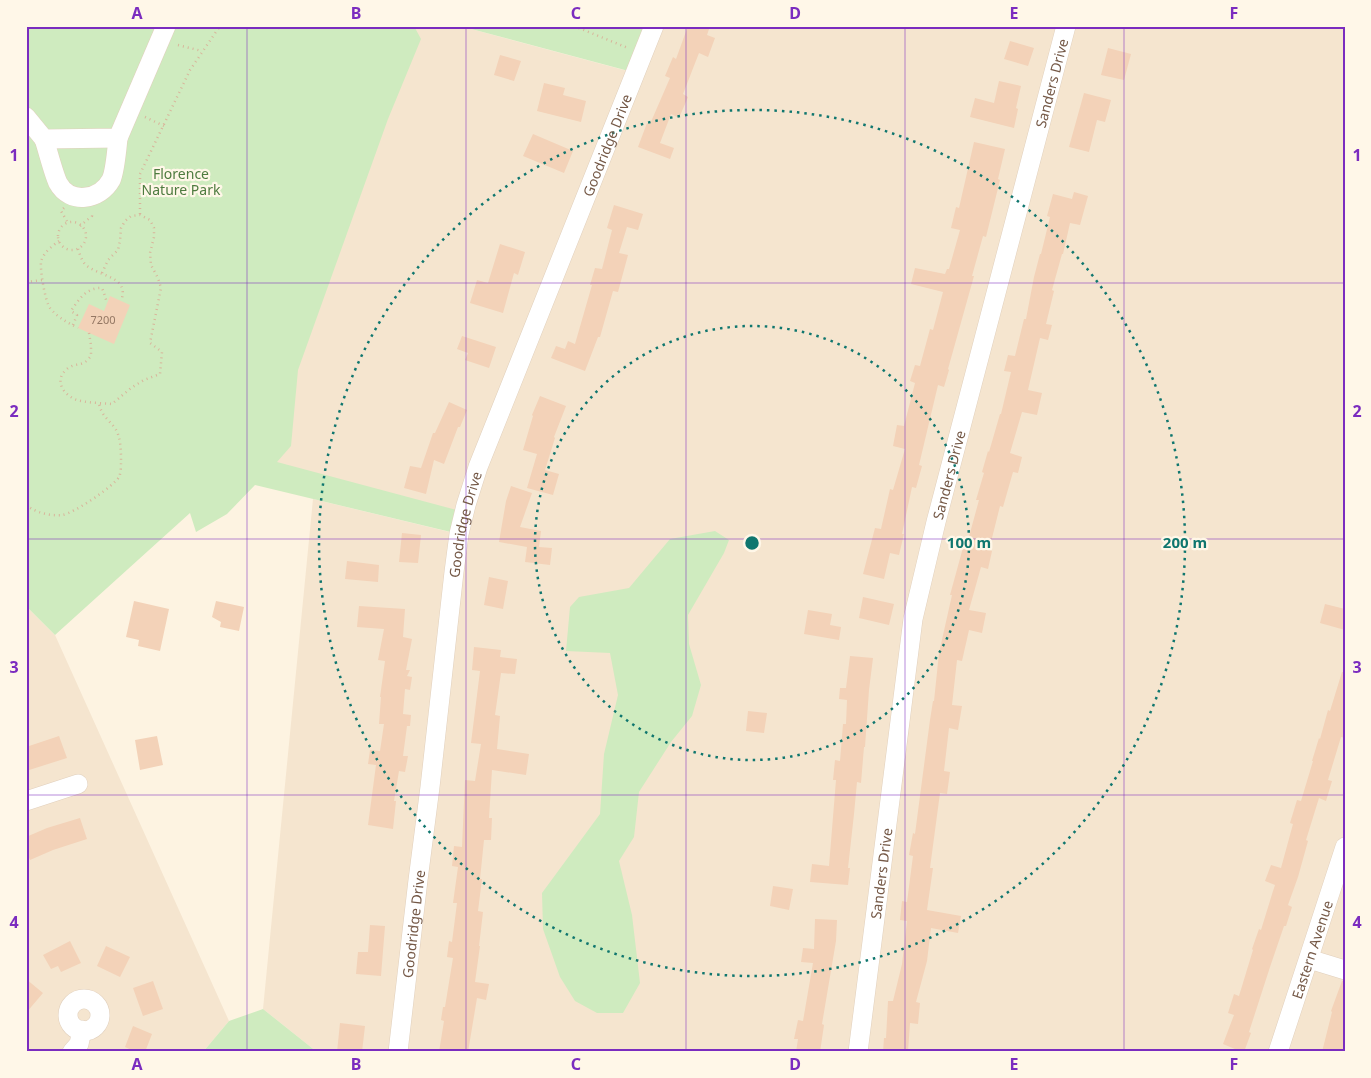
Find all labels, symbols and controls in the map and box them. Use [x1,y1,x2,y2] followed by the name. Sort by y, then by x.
[131,2,143,24] text: A
[351,2,361,24] text: B
[571,2,581,24] text: C
[789,2,801,24] text: D
[1010,2,1019,24] text: E
[1230,2,1238,24] text: F
[1030,36,1072,130] street label: Sanders Drive
[578,91,636,199] street label: Goodridge Drive
[9,144,19,166] text: 1
[1352,144,1362,166] text: 1
[142,164,221,199] park label: Florence Nature Park
[90,312,116,327] house number: 7200
[9,400,19,422] text: 2
[1352,400,1362,422] text: 2
[928,428,969,521] street label: Sanders Drive
[444,469,486,579] street label: Goodridge Drive
[947,532,991,552] text: 100 m
[1163,532,1207,552] text: 200 m
[743,534,761,552] centre of rings
[9,656,19,678] text: 3
[1352,656,1362,678] text: 3
[865,827,896,920] street label: Sanders Drive
[397,869,429,979] street label: Goodridge Drive
[1287,898,1337,1001] street label: Eastern Avenue
[9,911,19,933] text: 4
[1352,911,1362,933] text: 4
[131,1053,143,1075] text: A
[351,1053,361,1075] text: B
[571,1053,581,1075] text: C
[789,1053,801,1075] text: D
[1010,1053,1019,1075] text: E
[1230,1053,1238,1075] text: F

